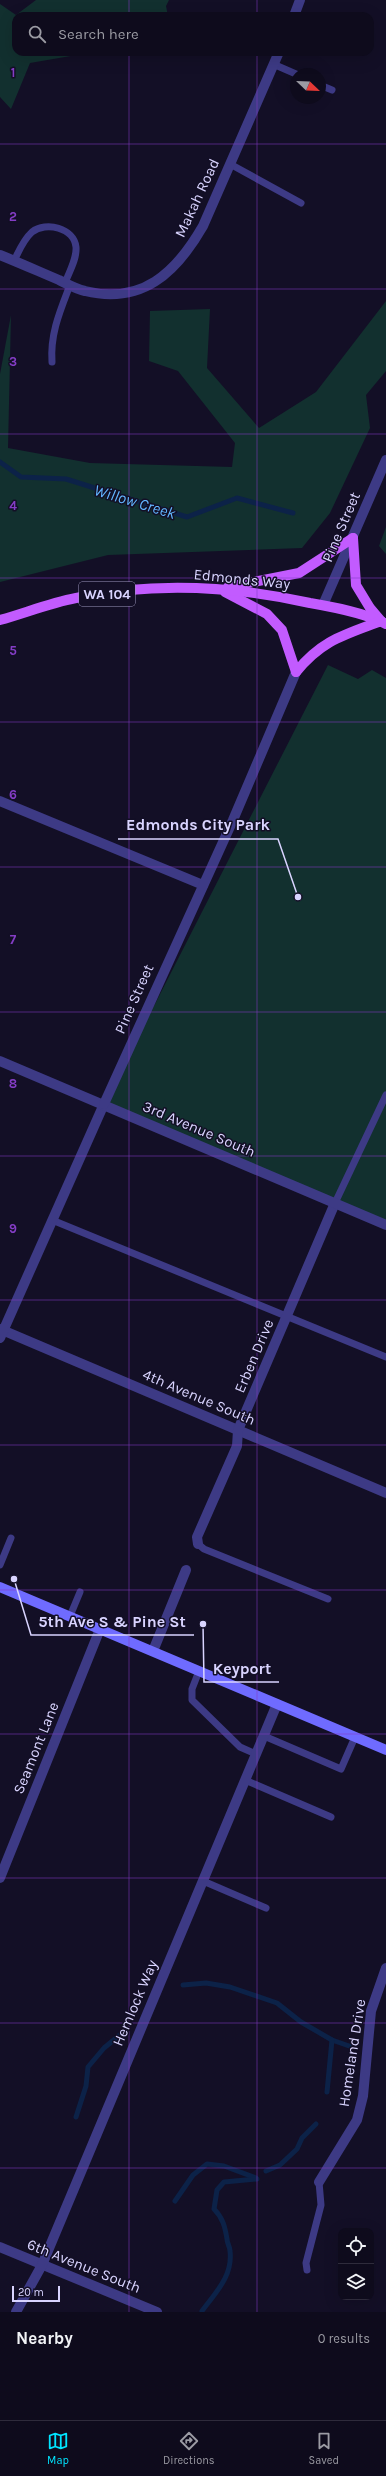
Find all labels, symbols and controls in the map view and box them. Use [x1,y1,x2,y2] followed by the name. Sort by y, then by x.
[12,12,374,56] search box
[26,23,48,45] icon: search
[58,25,139,43] text: Search here
[11,65,15,80] text: 1
[290,68,326,104] north arrow
[171,156,223,240] street label: Makah Road
[9,209,17,224] text: 2
[9,354,17,369] text: 3
[92,480,179,523] water label: Willow Creek
[318,489,364,565] street label: Pine Street
[9,498,17,513] text: 4
[193,565,291,593] street label: Edmonds Way
[79,582,135,606] road number: WA 104
[9,643,17,658] text: 5
[9,787,17,802] text: 6
[118,811,278,839] callout: Edmonds City Park
[126,815,270,834] text: Edmonds City Park
[10,932,17,947] text: 7
[111,961,157,1037] street label: Pine Street
[9,1076,17,1091] text: 8
[140,1097,258,1161] street label: 3rd Avenue South
[9,1221,17,1236] text: 9
[230,1317,278,1395] street label: Erben Drive
[140,1365,258,1429] street label: 4th Avenue South
[31,1607,194,1635] callout: 5th Ave S & Pine St
[38,1612,186,1631] text: 5th Ave S & Pine St
[204,1654,279,1682] callout: Keyport
[213,1659,271,1678] text: Keyport
[9,1699,63,1797] street label: Seamont Lane
[109,1957,161,2049] street label: Hemlock Way
[335,1998,369,2108] street label: Homeland Drive
[338,2228,374,2300] map controls
[338,2228,374,2264] button: locate
[25,2235,143,2297] street label: 6th Avenue South
[338,2264,374,2300] button: layers
[12,2284,60,2303] scale bar
[18,2286,44,2299] text: 20 m
[16,2328,73,2348] text: Nearby
[318,2331,370,2346] text: 0 results
[47,2430,69,2467] tab: Map
[163,2430,215,2467] tab: Directions
[309,2430,339,2467] tab: Saved

